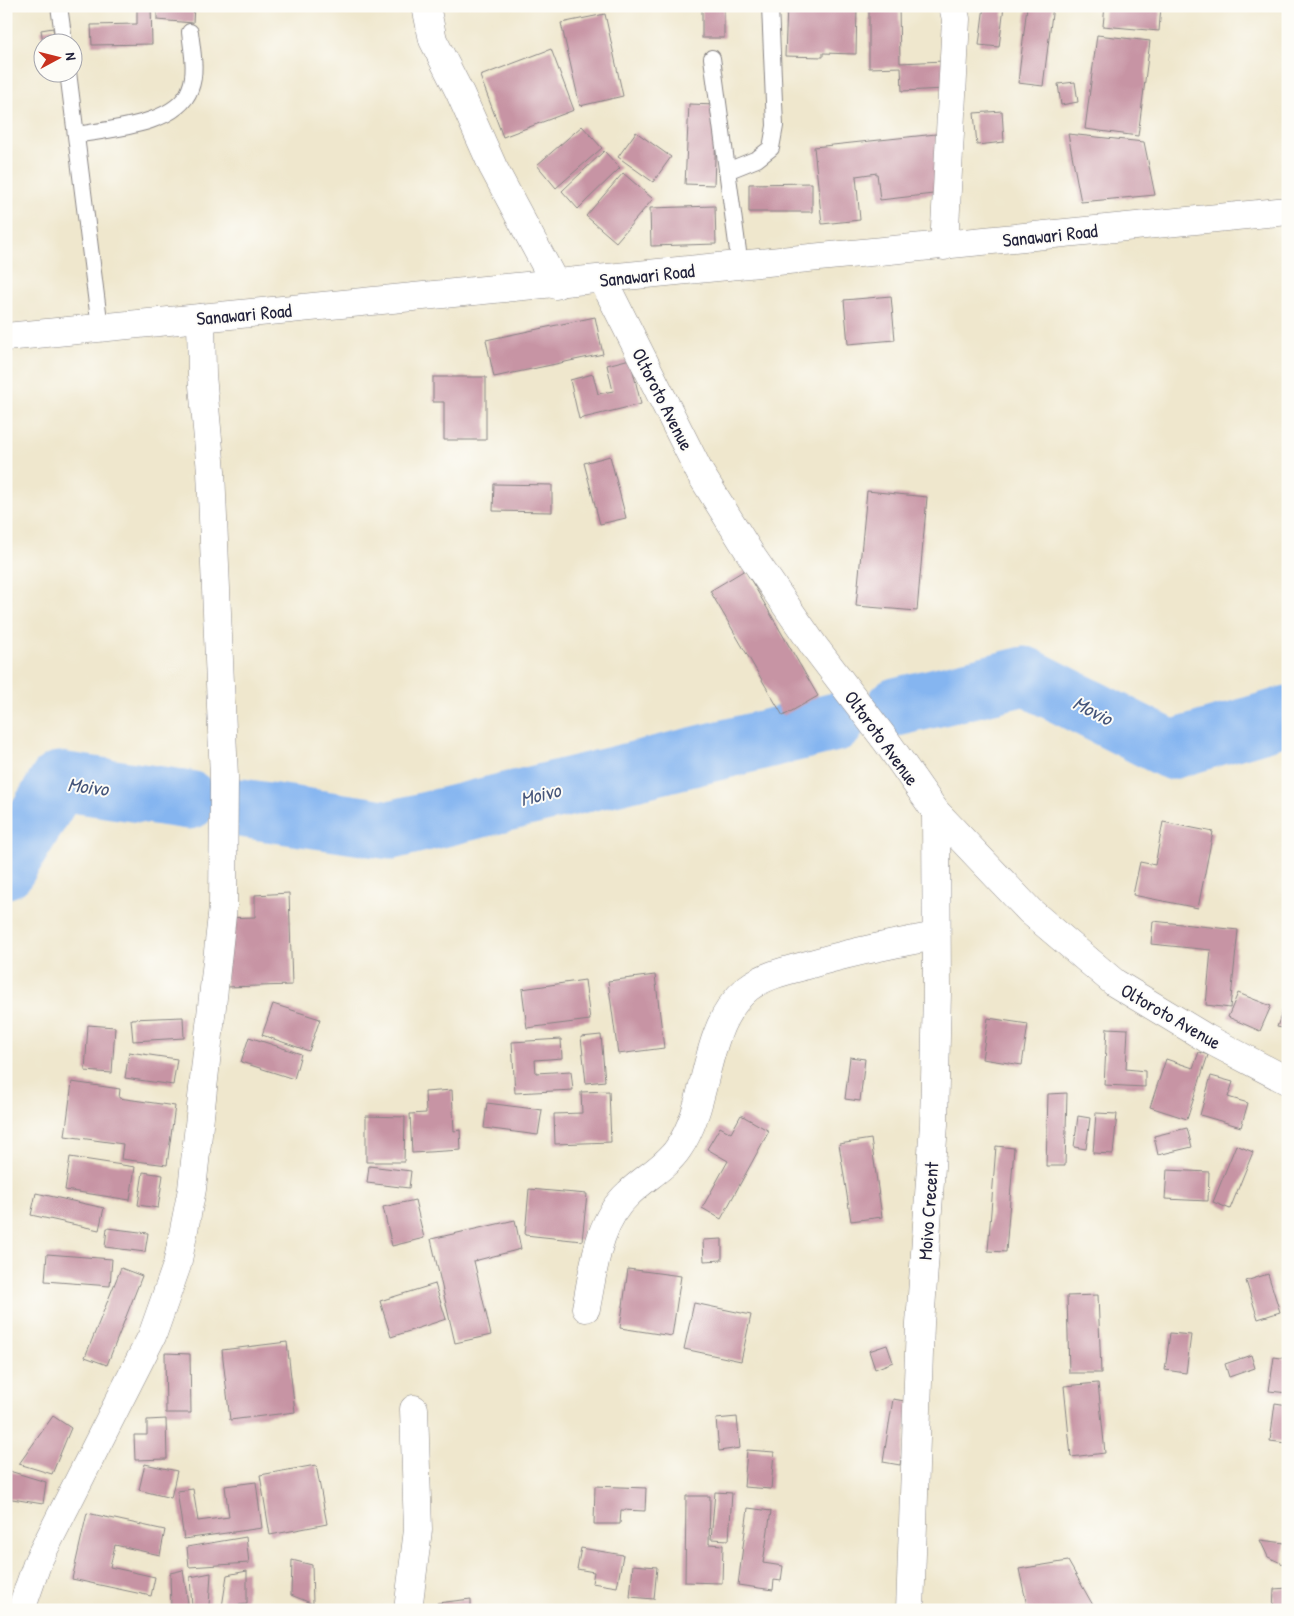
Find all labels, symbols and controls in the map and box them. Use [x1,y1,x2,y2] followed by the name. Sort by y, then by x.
[32,32,82,82] north arrow
[62,51,81,62] text: N
[1001,217,1099,253] street label: Sanawari Road
[598,257,696,293] street label: Sanawari Road
[195,297,293,331] street label: Sanawari Road
[626,343,700,455] street label: Oltoroto Avenue
[839,685,926,791] street label: Oltoroto Avenue
[1069,689,1119,732] water label: Movio
[66,770,112,802] water label: Moivo
[517,776,565,812] water label: Moivo
[1116,977,1226,1055] street label: Oltoroto Avenue
[912,1161,944,1261] street label: Moivo Crecent

